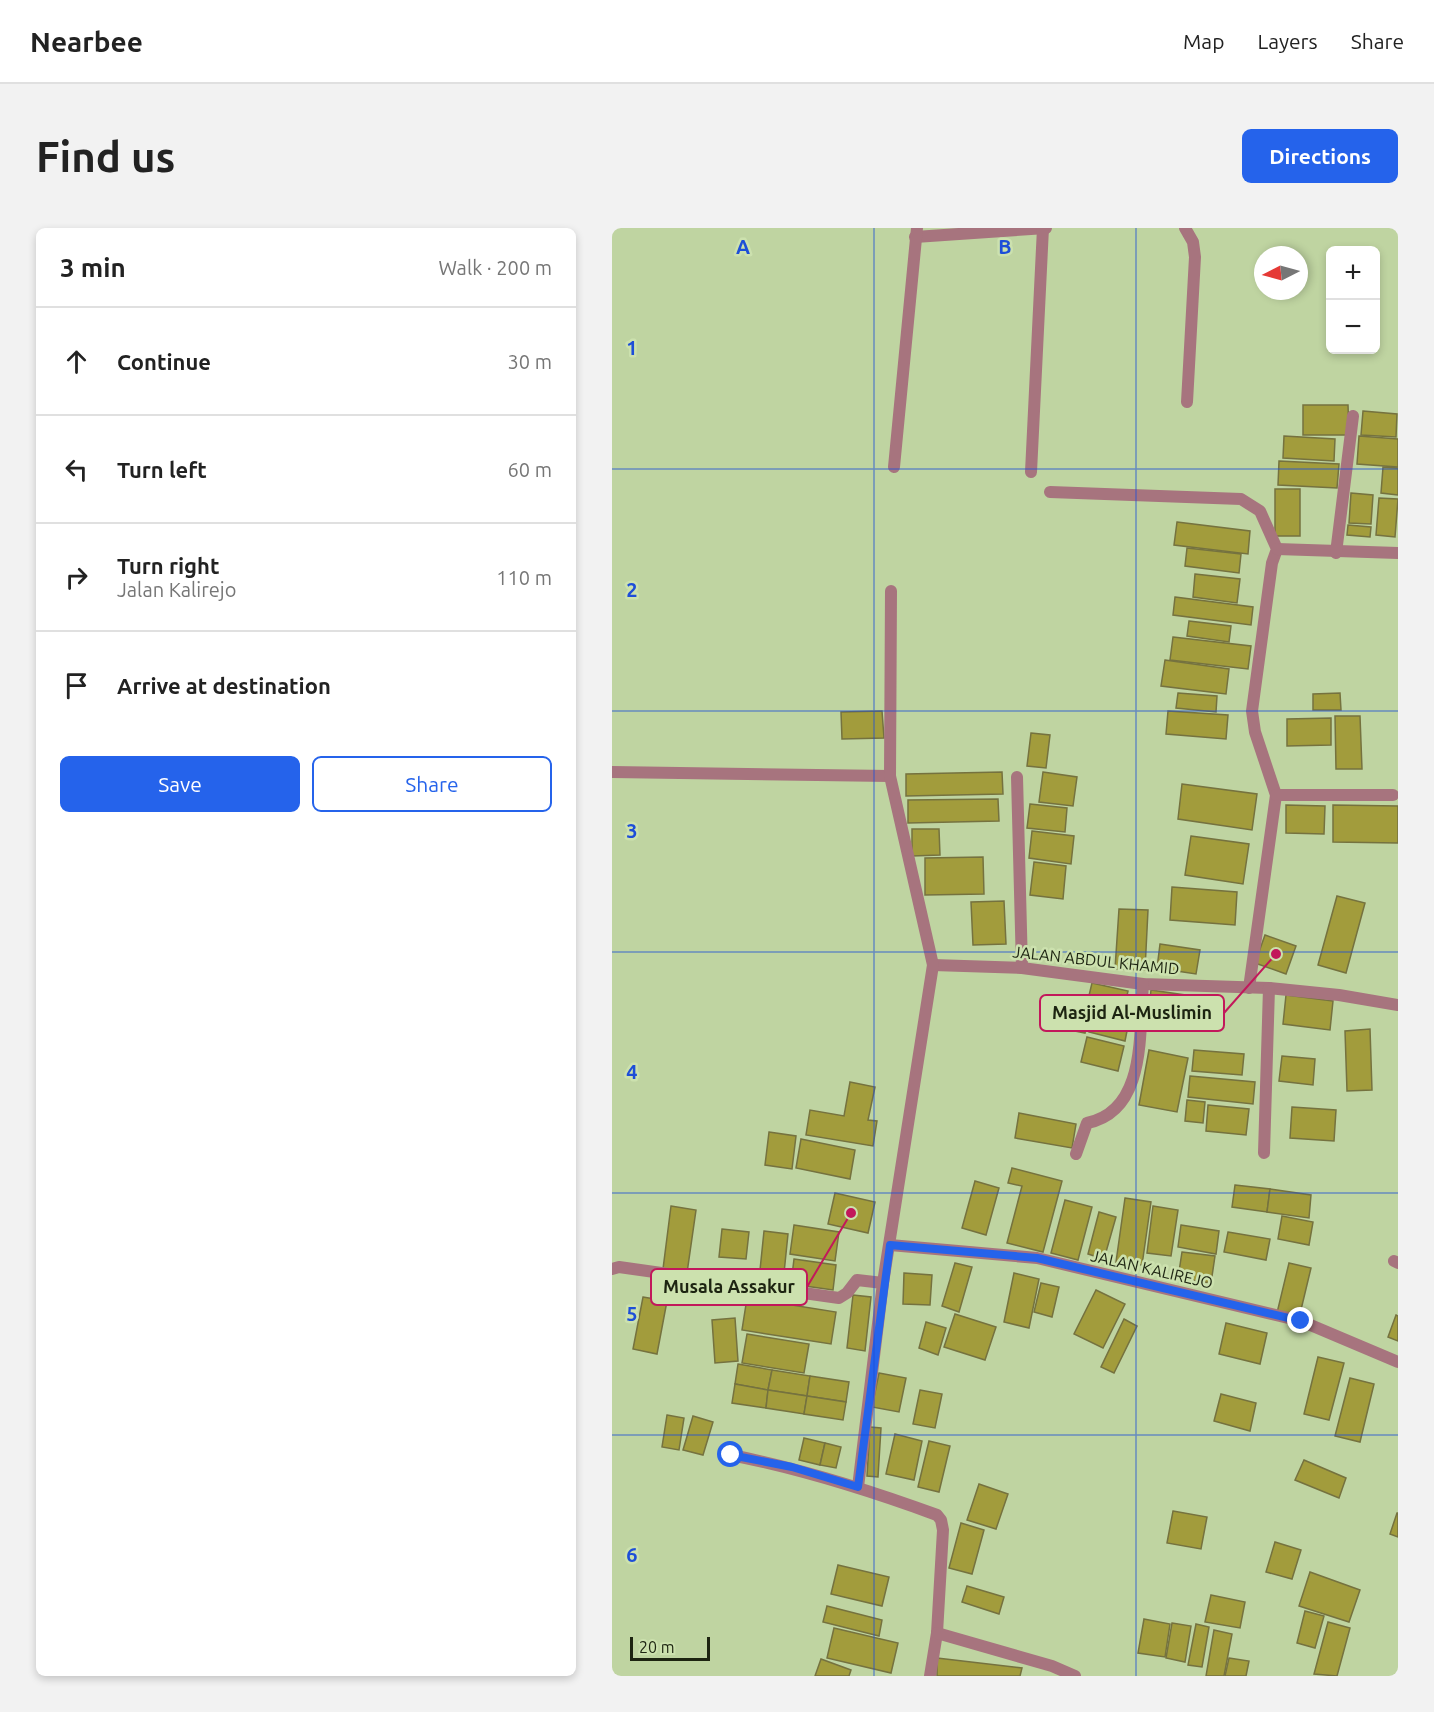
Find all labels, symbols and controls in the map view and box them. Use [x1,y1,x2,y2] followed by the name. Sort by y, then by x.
[30,26,143,57] text: Nearbee
[1183,29,1224,53] text: Map
[1257,29,1318,53] text: Layers
[1351,29,1404,53] text: Share
[1242,129,1398,183] button: Directions
[36,133,175,180] text: Find us
[736,235,750,258] text: A
[998,235,1012,258] text: B
[1254,246,1308,300] north arrow
[1326,246,1380,354] map controls
[1326,246,1380,300] button: +
[60,253,126,282] text: 3 min
[439,256,552,279] text: Walk · 200 m
[1326,300,1380,354] button: −
[626,336,638,359] text: 1
[60,345,93,378] icon: ahead
[117,349,211,374] text: Continue
[508,350,552,373] text: 30 m
[60,453,93,486] icon: left
[117,457,207,482] text: Turn left
[508,458,552,481] text: 60 m
[117,553,219,578] text: Turn right
[60,561,93,594] icon: right
[496,566,552,589] text: 110 m
[117,578,236,601] text: Jalan Kalirejo
[626,578,638,601] text: 2
[60,669,93,702] icon: arrive
[117,673,331,698] text: Arrive at destination
[60,756,300,812] button: Save
[312,756,552,812] button: Share
[626,819,638,842] text: 3
[1012,942,1180,978] street label: JALAN ABDUL KHAMID
[1040,995,1224,1031] callout: Masjid Al-Muslimin
[1052,1002,1212,1022] text: Masjid Al-Muslimin
[626,1060,638,1083] text: 4
[1089,1246,1215,1292] street label: JALAN KALIREJO
[651,1269,807,1305] callout: Musala Assakur
[663,1276,796,1296] text: Musala Assakur
[626,1302,638,1325] text: 5
[1287,1307,1313,1333] route end
[717,1441,743,1467] route start
[626,1543,638,1566] text: 6
[630,1634,710,1662] scale bar
[639,1638,675,1656] text: 20 m

